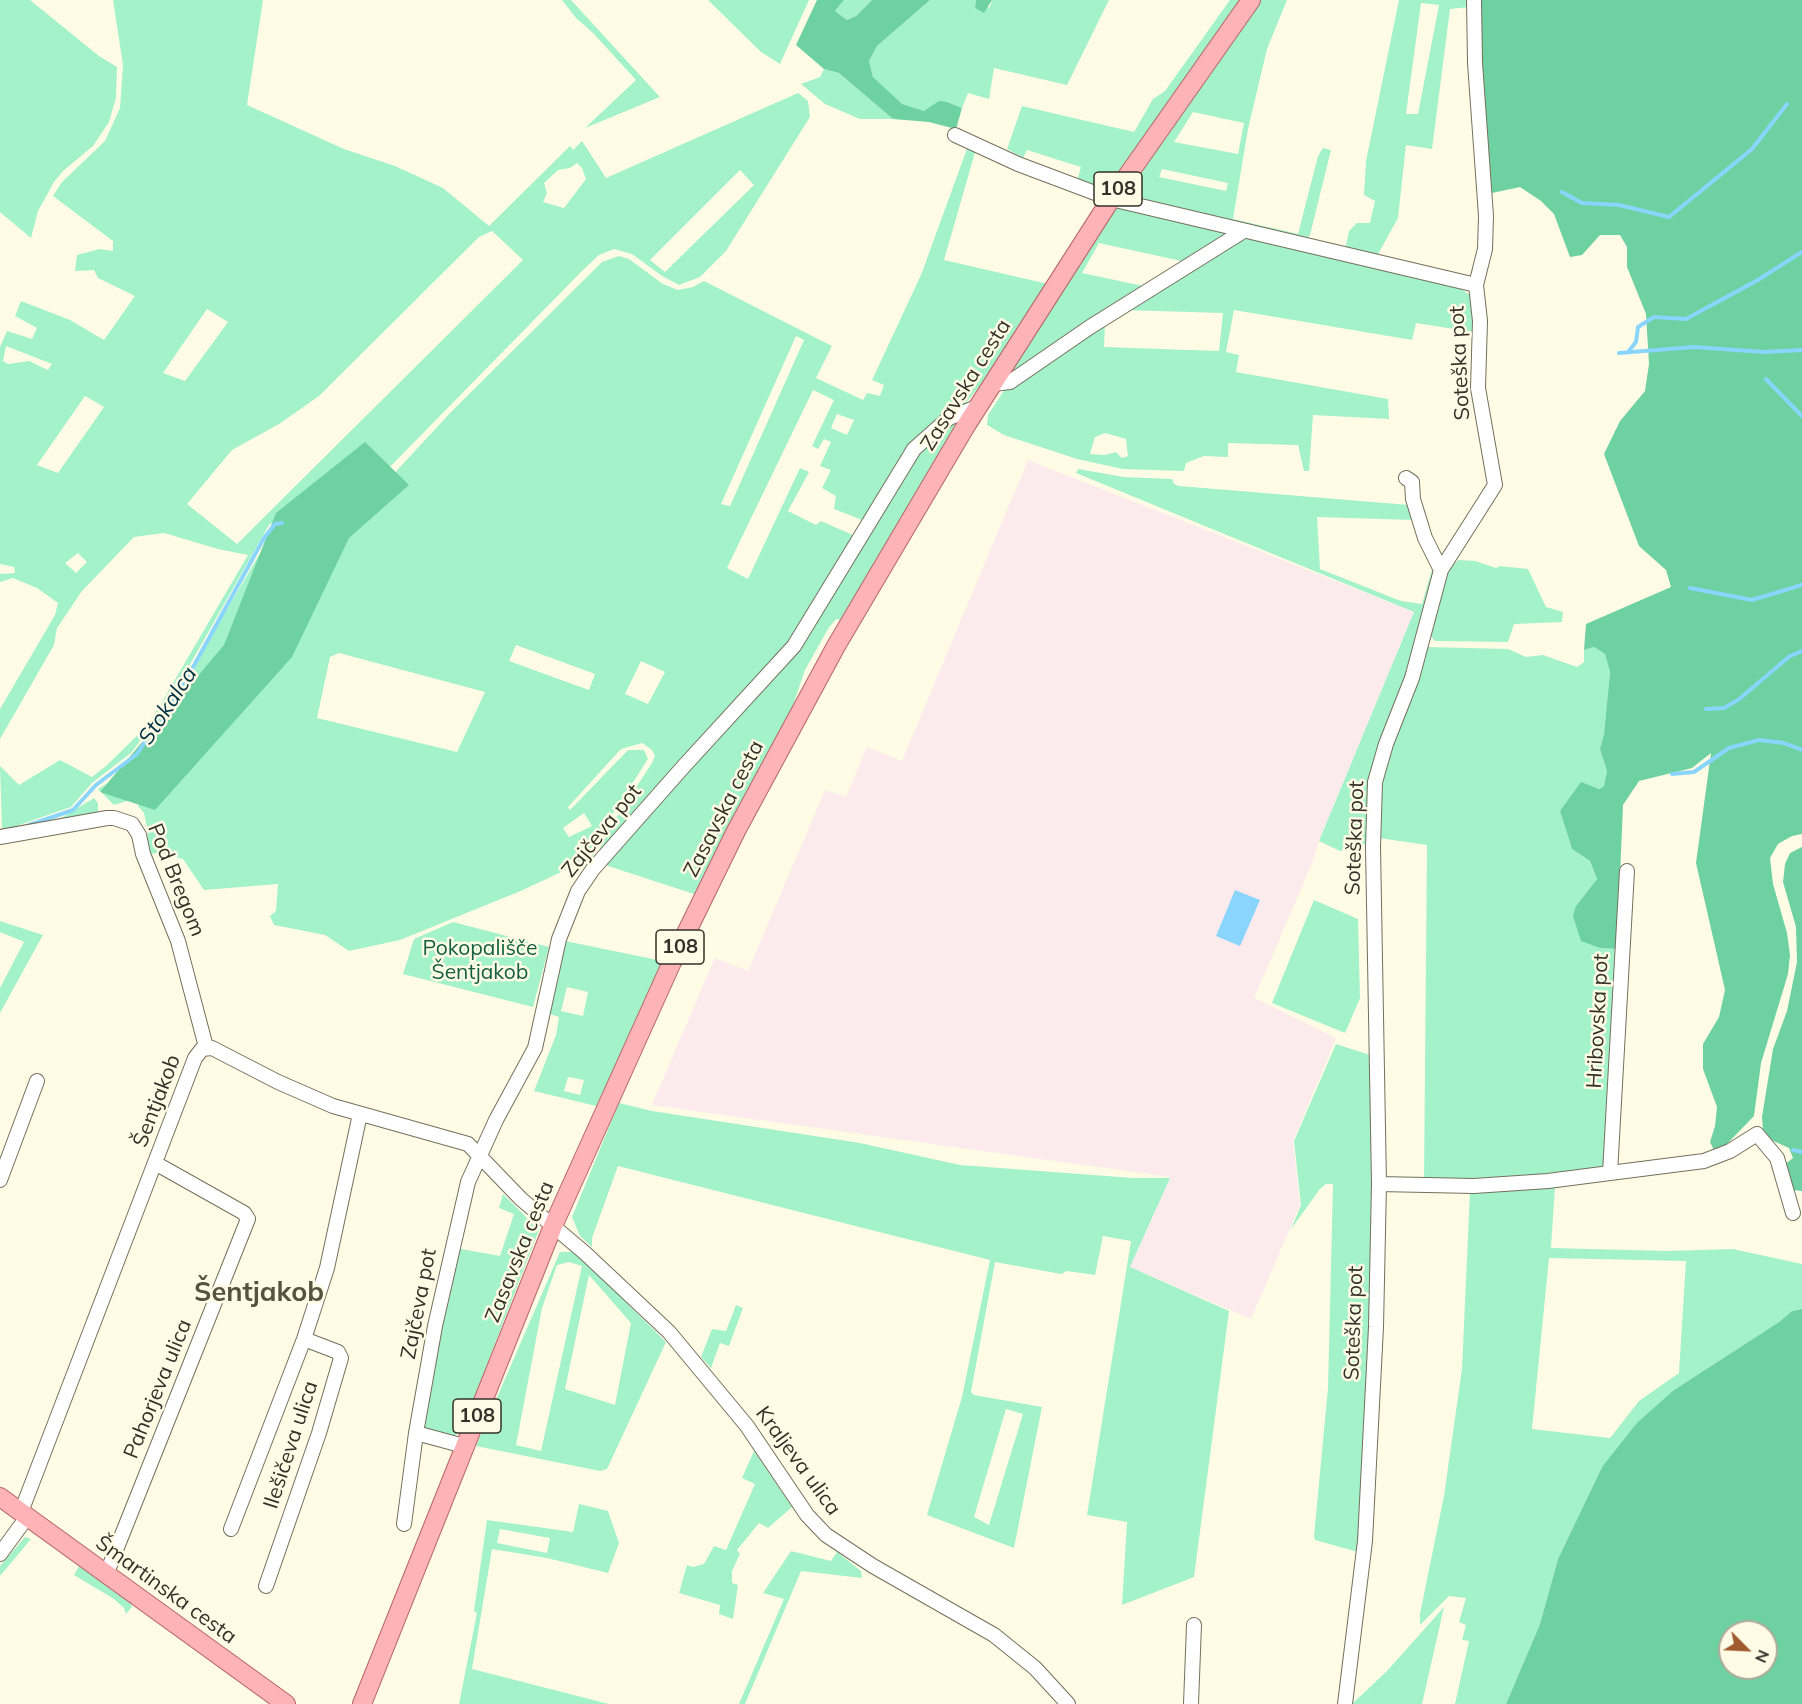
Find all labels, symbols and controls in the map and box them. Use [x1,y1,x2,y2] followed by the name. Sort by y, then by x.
[1094,172,1142,206] road number: 108
[1444,305,1476,421] street label: Soteška pot
[916,315,1016,455] street label: Zasavska cesta
[133,662,203,750] water label: Stokalca
[679,737,769,881] street label: Zasavska cesta
[557,779,647,883] street label: Zajčeva pot
[1340,780,1370,896] street label: Soteška pot
[142,820,210,940] street label: Pod Bregom
[656,930,704,964] road number: 108
[423,936,537,986] park label: Pokopališče Šentjakob
[1582,953,1614,1089] street label: Hribovska pot
[128,1051,186,1151] street label: Šentjakob
[480,1178,560,1326] street label: Zasavska cesta
[396,1247,442,1361] street label: Zajčeva pot
[1339,1265,1369,1381] street label: Soteška pot
[194,1277,324,1309] district label: Šentjakob
[119,1316,197,1462] street label: Pahorjeva ulica
[258,1378,324,1512] street label: Ilešičeva ulica
[453,1399,501,1433] road number: 108
[750,1402,846,1520] street label: Kraljeva ulica
[91,1530,241,1650] street label: Šmartinska cesta
[1718,1620,1778,1680] north arrow
[1751,1647,1774,1666] text: N

